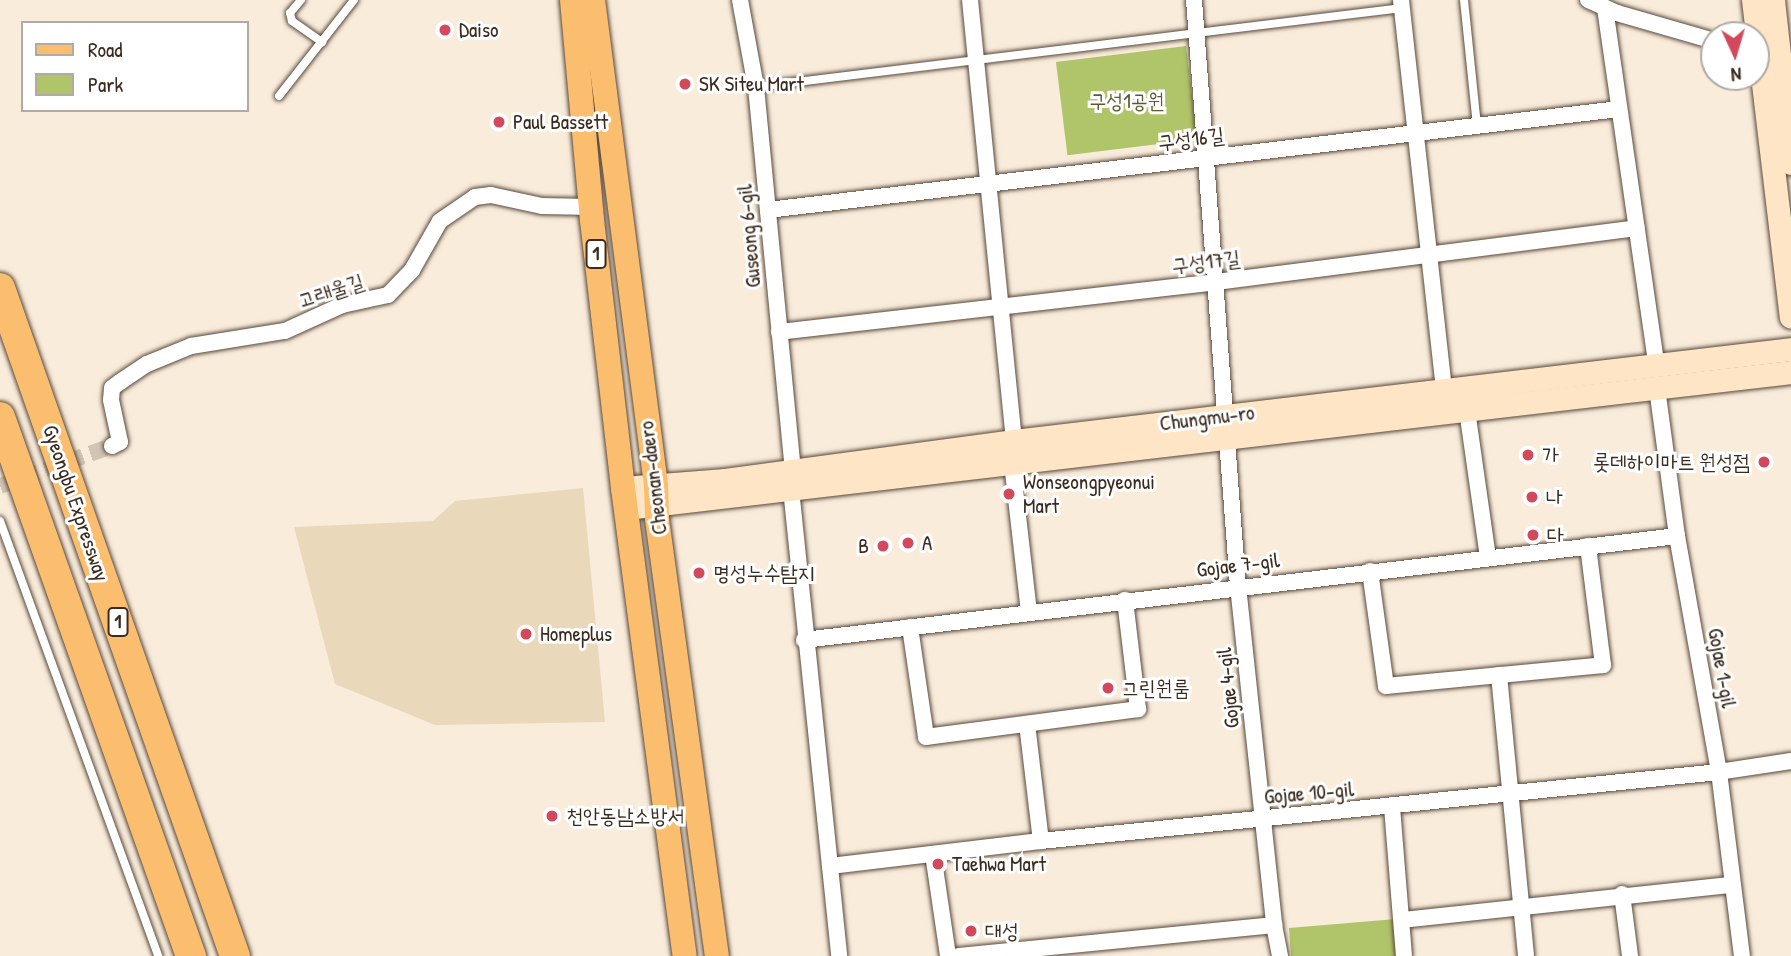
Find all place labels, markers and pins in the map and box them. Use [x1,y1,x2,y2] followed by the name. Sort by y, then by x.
[459,17,498,43] place label: Daiso
[437,22,453,38] marker: Daiso
[699,71,804,97] place label: SK Siteu Mart
[677,76,693,92] marker: SK Siteu Mart
[513,109,608,135] place label: Paul Bassett
[491,114,507,130] marker: Paul Bassett
[1542,442,1559,468] place label: 가
[1520,447,1536,463] marker: 가
[1593,449,1750,475] place label: 롯데하이마트 원성점
[1756,454,1772,470] marker: 롯데하이마트 원성점
[1023,469,1155,519] place label: Wonseongpyeonui Mart
[1546,484,1563,510] place label: 나
[1001,486,1017,502] marker: Wonseongpyeonui Mart
[1524,489,1540,505] marker: 나
[1547,522,1564,548] place label: 다
[1525,527,1541,543] marker: 다
[922,530,932,556] place label: A
[858,533,869,559] place label: B
[900,535,916,551] marker: A
[875,538,891,554] marker: B
[713,560,814,586] place label: 명성누수탐지
[691,565,707,581] marker: 명성누수탐지
[540,621,612,647] place label: Homeplus
[518,626,534,642] marker: Homeplus
[1122,675,1190,701] place label: 그린원룸
[1100,680,1116,696] marker: 그린원룸
[566,803,684,829] place label: 천안동남소방서
[544,808,560,824] marker: 천안동남소방서
[952,851,1046,877] place label: Taehwa Mart
[930,856,946,872] marker: Taehwa Mart
[985,918,1019,944] place label: 대성
[963,923,979,939] marker: 대성

